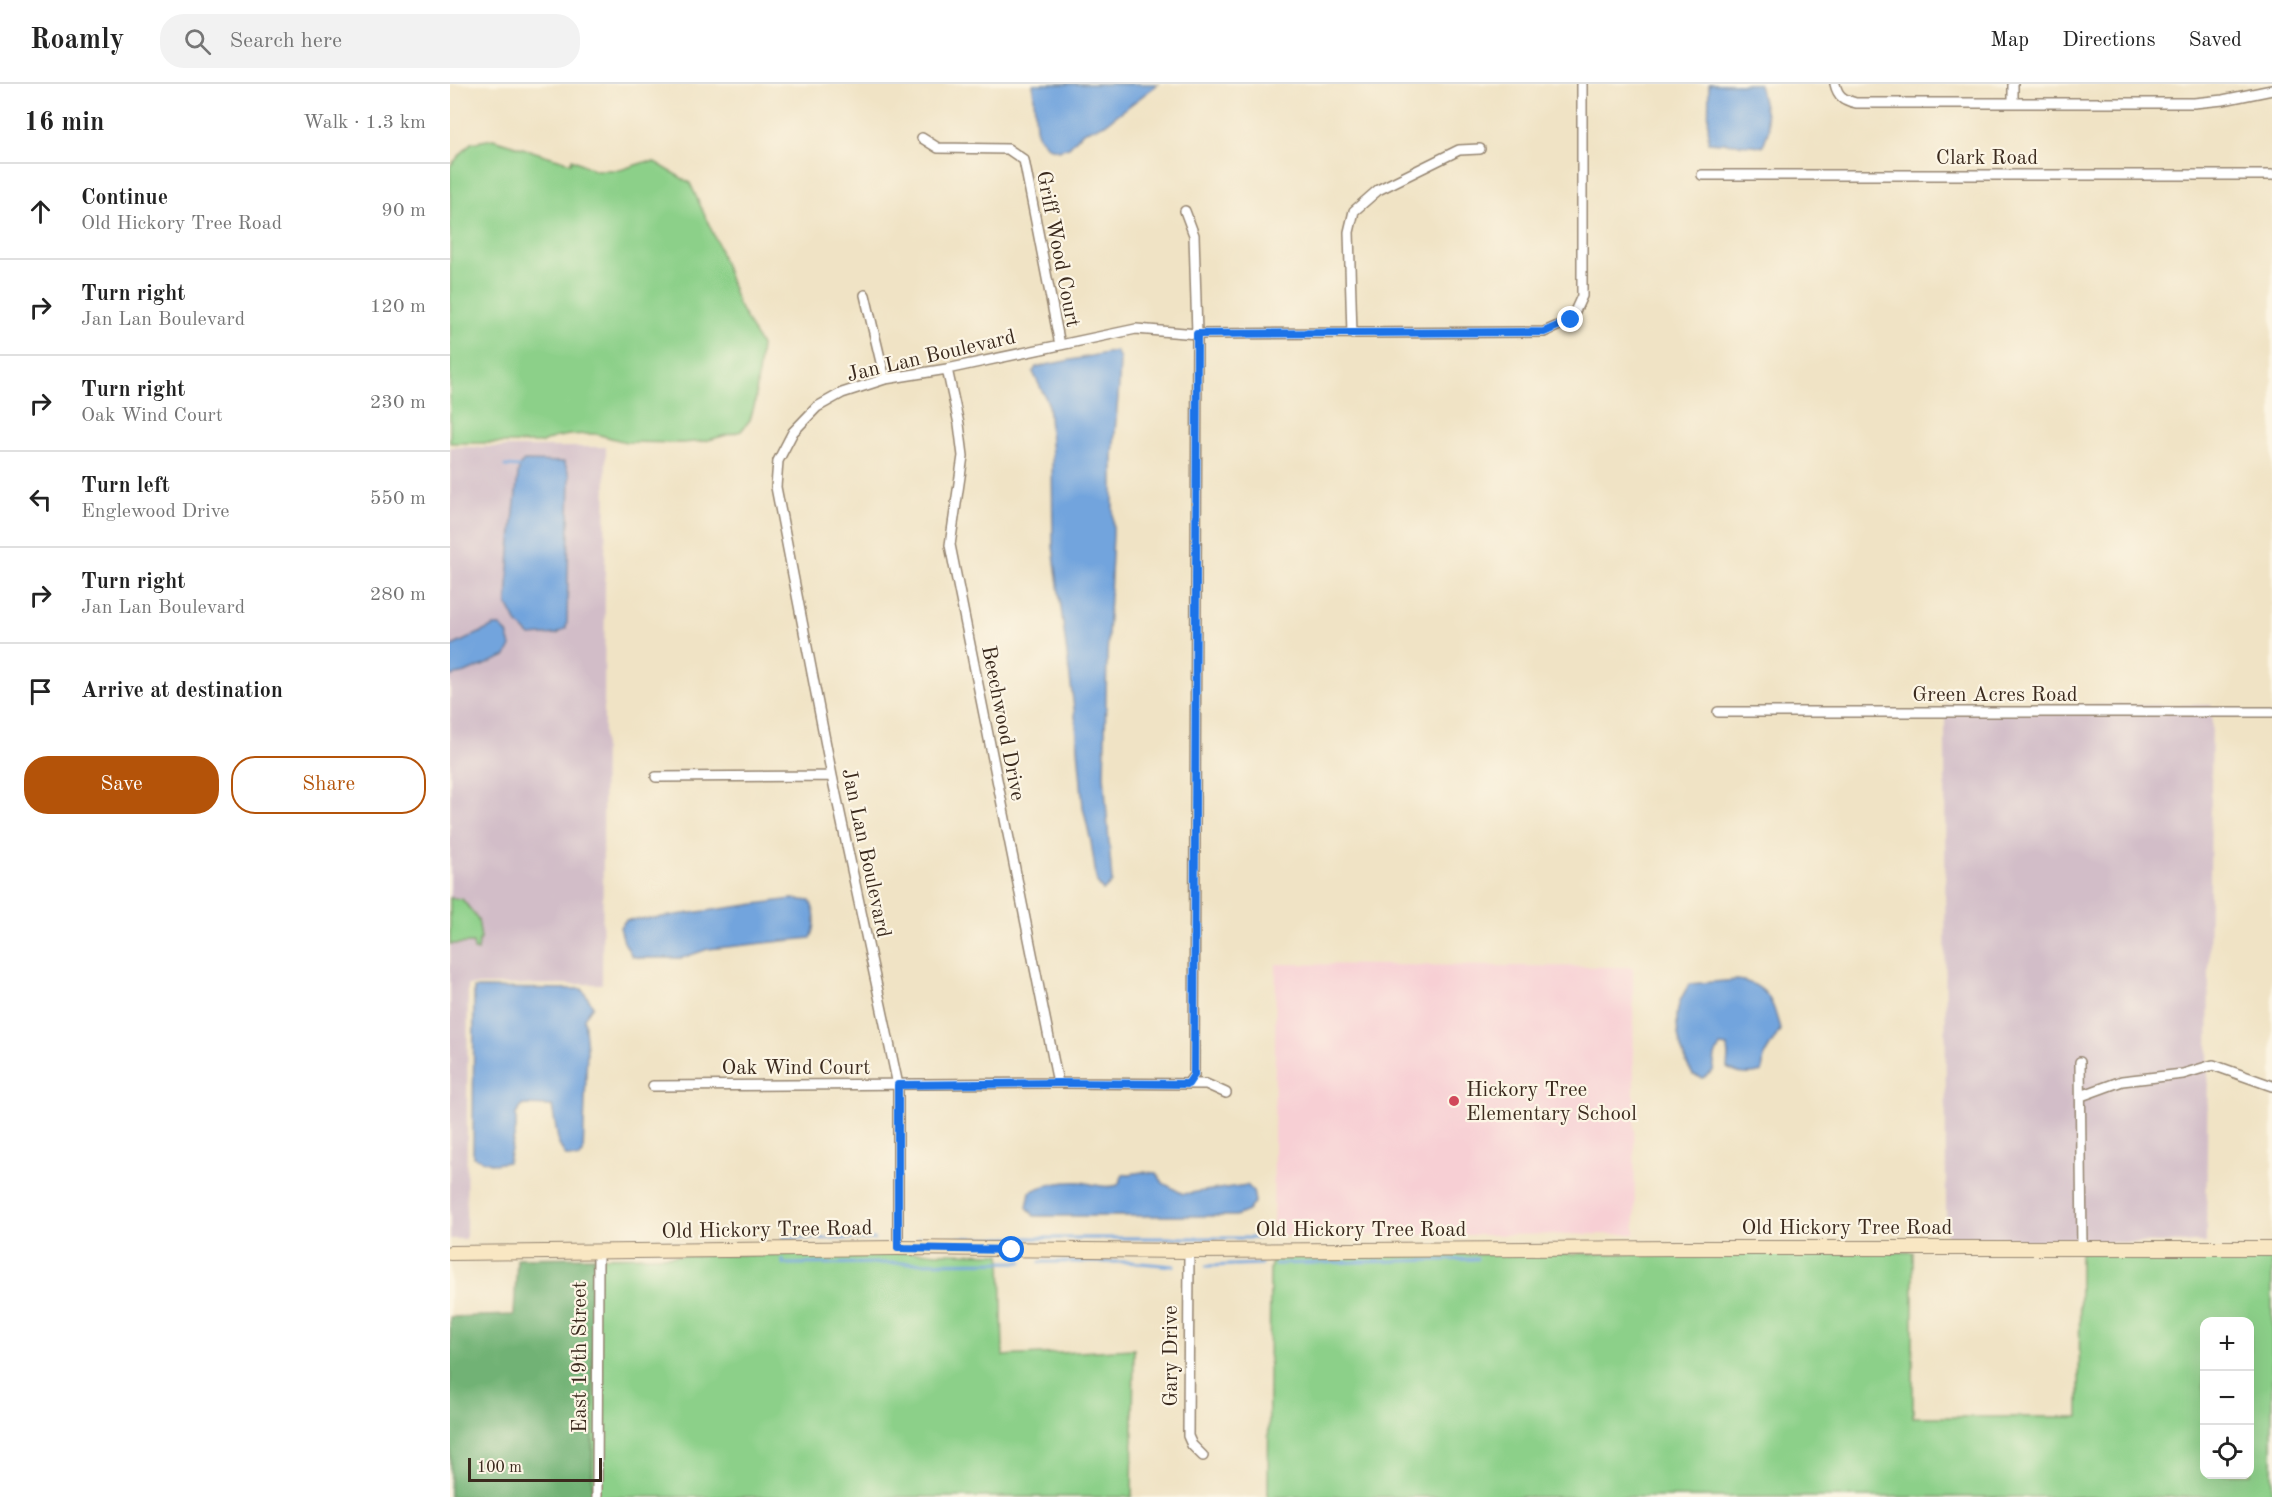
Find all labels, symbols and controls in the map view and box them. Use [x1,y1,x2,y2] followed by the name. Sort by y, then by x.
[160,14,580,68] search box
[181,25,214,58] icon: search
[30,27,124,55] text: Roamly
[229,30,342,52] text: Search here
[1990,30,2029,51] text: Map
[2062,30,2156,51] text: Directions
[2189,30,2242,51] text: Saved
[24,110,104,136] text: 16 min
[303,113,426,133] text: Walk · 1.3 km
[1936,148,2038,169] street label: Clark Road
[1032,169,1083,329] street label: Griff Wood Court
[81,187,168,209] text: Continue
[24,195,57,228] icon: ahead
[381,201,426,221] text: 90 m
[81,214,282,234] text: Old Hickory Tree Road
[81,283,185,305] text: Turn right
[24,291,57,324] icon: right
[370,297,426,317] text: 120 m
[1557,306,1583,332] route end
[81,310,245,330] text: Jan Lan Boulevard
[845,327,1018,386] street label: Jan Lan Boulevard
[81,379,185,401] text: Turn right
[24,387,57,420] icon: right
[370,393,426,413] text: 230 m
[81,406,223,426] text: Oak Wind Court
[81,475,170,497] text: Turn left
[24,483,57,516] icon: left
[370,489,426,509] text: 550 m
[81,502,229,522] text: Englewood Drive
[81,571,185,593] text: Turn right
[24,579,57,612] icon: right
[370,585,426,605] text: 280 m
[81,598,245,618] text: Jan Lan Boulevard
[977,644,1028,803] street label: Beechwood Drive
[24,675,57,708] icon: arrive
[81,680,283,702] text: Arrive at destination
[1912,685,2078,706] street label: Green Acres Road
[24,756,219,814] button: Save
[231,756,426,814] button: Share
[837,767,894,940] street label: Jan Lan Boulevard
[722,1058,870,1079] street label: Oak Wind Court
[1466,1080,1637,1125] place label: Hickory Tree Elementary School
[1447,1094,1461,1108] marker: Hickory Tree Elementary School
[661,1218,873,1243] street label: Old Hickory Tree Road
[1741,1218,1953,1239] street label: Old Hickory Tree Road
[1255,1220,1467,1241] street label: Old Hickory Tree Road
[998,1236,1024,1262] route start
[570,1281,591,1433] street label: East 19th Street
[1161,1305,1182,1407] street label: Gary Drive
[2200,1317,2254,1479] map controls
[2200,1317,2254,1371] button: +
[2200,1371,2254,1425] button: −
[2200,1425,2254,1479] button: locate
[468,1455,602,1482] scale bar
[477,1460,522,1476] text: 100 m

